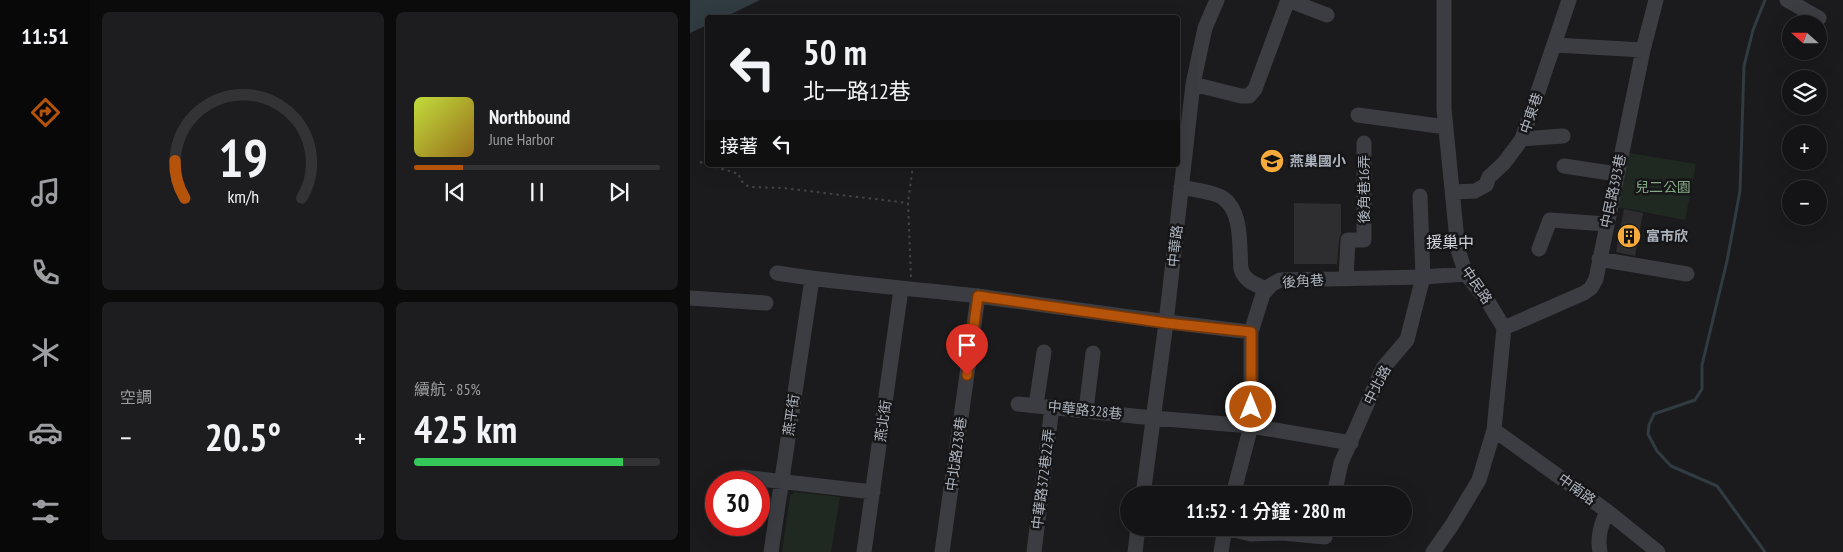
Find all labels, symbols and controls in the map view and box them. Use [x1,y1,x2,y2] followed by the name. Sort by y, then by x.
[1782,15,1828,60] north arrow
[1782,15,1827,225] map controls
[21,22,69,50] text: 11:51
[803,29,867,75] text: 50 m
[720,35,785,100] icon: left
[1782,70,1827,115] button: layers
[803,77,911,105] text: 北一路12巷
[1516,90,1546,136] street label: 中東巷
[28,95,63,130] icon: directions
[489,105,570,129] text: Northbound
[218,124,268,191] text: 19
[1782,125,1827,170] button: +
[489,129,554,149] text: June Harbor
[768,130,796,158] icon: left
[720,134,758,158] text: 接著
[1259,148,1285,174] school or university icon: 燕巢國小
[1290,152,1346,170] place label: 燕巢國小
[1596,152,1630,230] street label: 中民路393巷
[1355,155,1373,223] street label: 後角巷16弄
[28,175,63,210] icon: music
[441,178,469,206] icon: previous
[523,178,551,206] icon: pause
[605,178,633,206] icon: next
[1635,178,1691,196] park label: 兒二公園
[1782,180,1827,225] button: −
[227,185,259,208] text: km/h
[1616,223,1642,249] building icon: 富市欣
[1164,224,1186,268] street label: 中華路
[1646,227,1688,245] place label: 富市欣
[1426,232,1474,252] district label: 援巢中
[28,255,63,290] icon: phone
[1458,263,1496,307] street label: 中民路
[1281,271,1325,291] street label: 後角巷
[946,324,988,375] pin
[953,331,981,359] icon: arrive
[28,335,63,370] icon: climate
[1359,362,1395,408] street label: 中北路
[414,379,481,399] text: 續航 · 85%
[1224,380,1276,432] position arrow
[120,387,152,407] text: 空調
[779,393,803,437] street label: 燕平街
[1047,397,1123,423] street label: 中華路328巷
[871,399,895,443] street label: 燕北街
[414,404,517,453] text: 425 km
[205,412,281,461] text: 20.5°
[28,415,63,450] icon: car
[942,416,970,492] street label: 中北路238巷
[120,419,132,456] text: −
[354,419,366,456] text: +
[1028,428,1058,530] street label: 中華路372巷22弄
[1555,469,1599,509] street label: 中南路
[705,471,770,536] speed limit sign: 30
[28,494,63,529] icon: filters
[1186,499,1346,523] text: 11:52 · 1 分鐘 · 280 m

